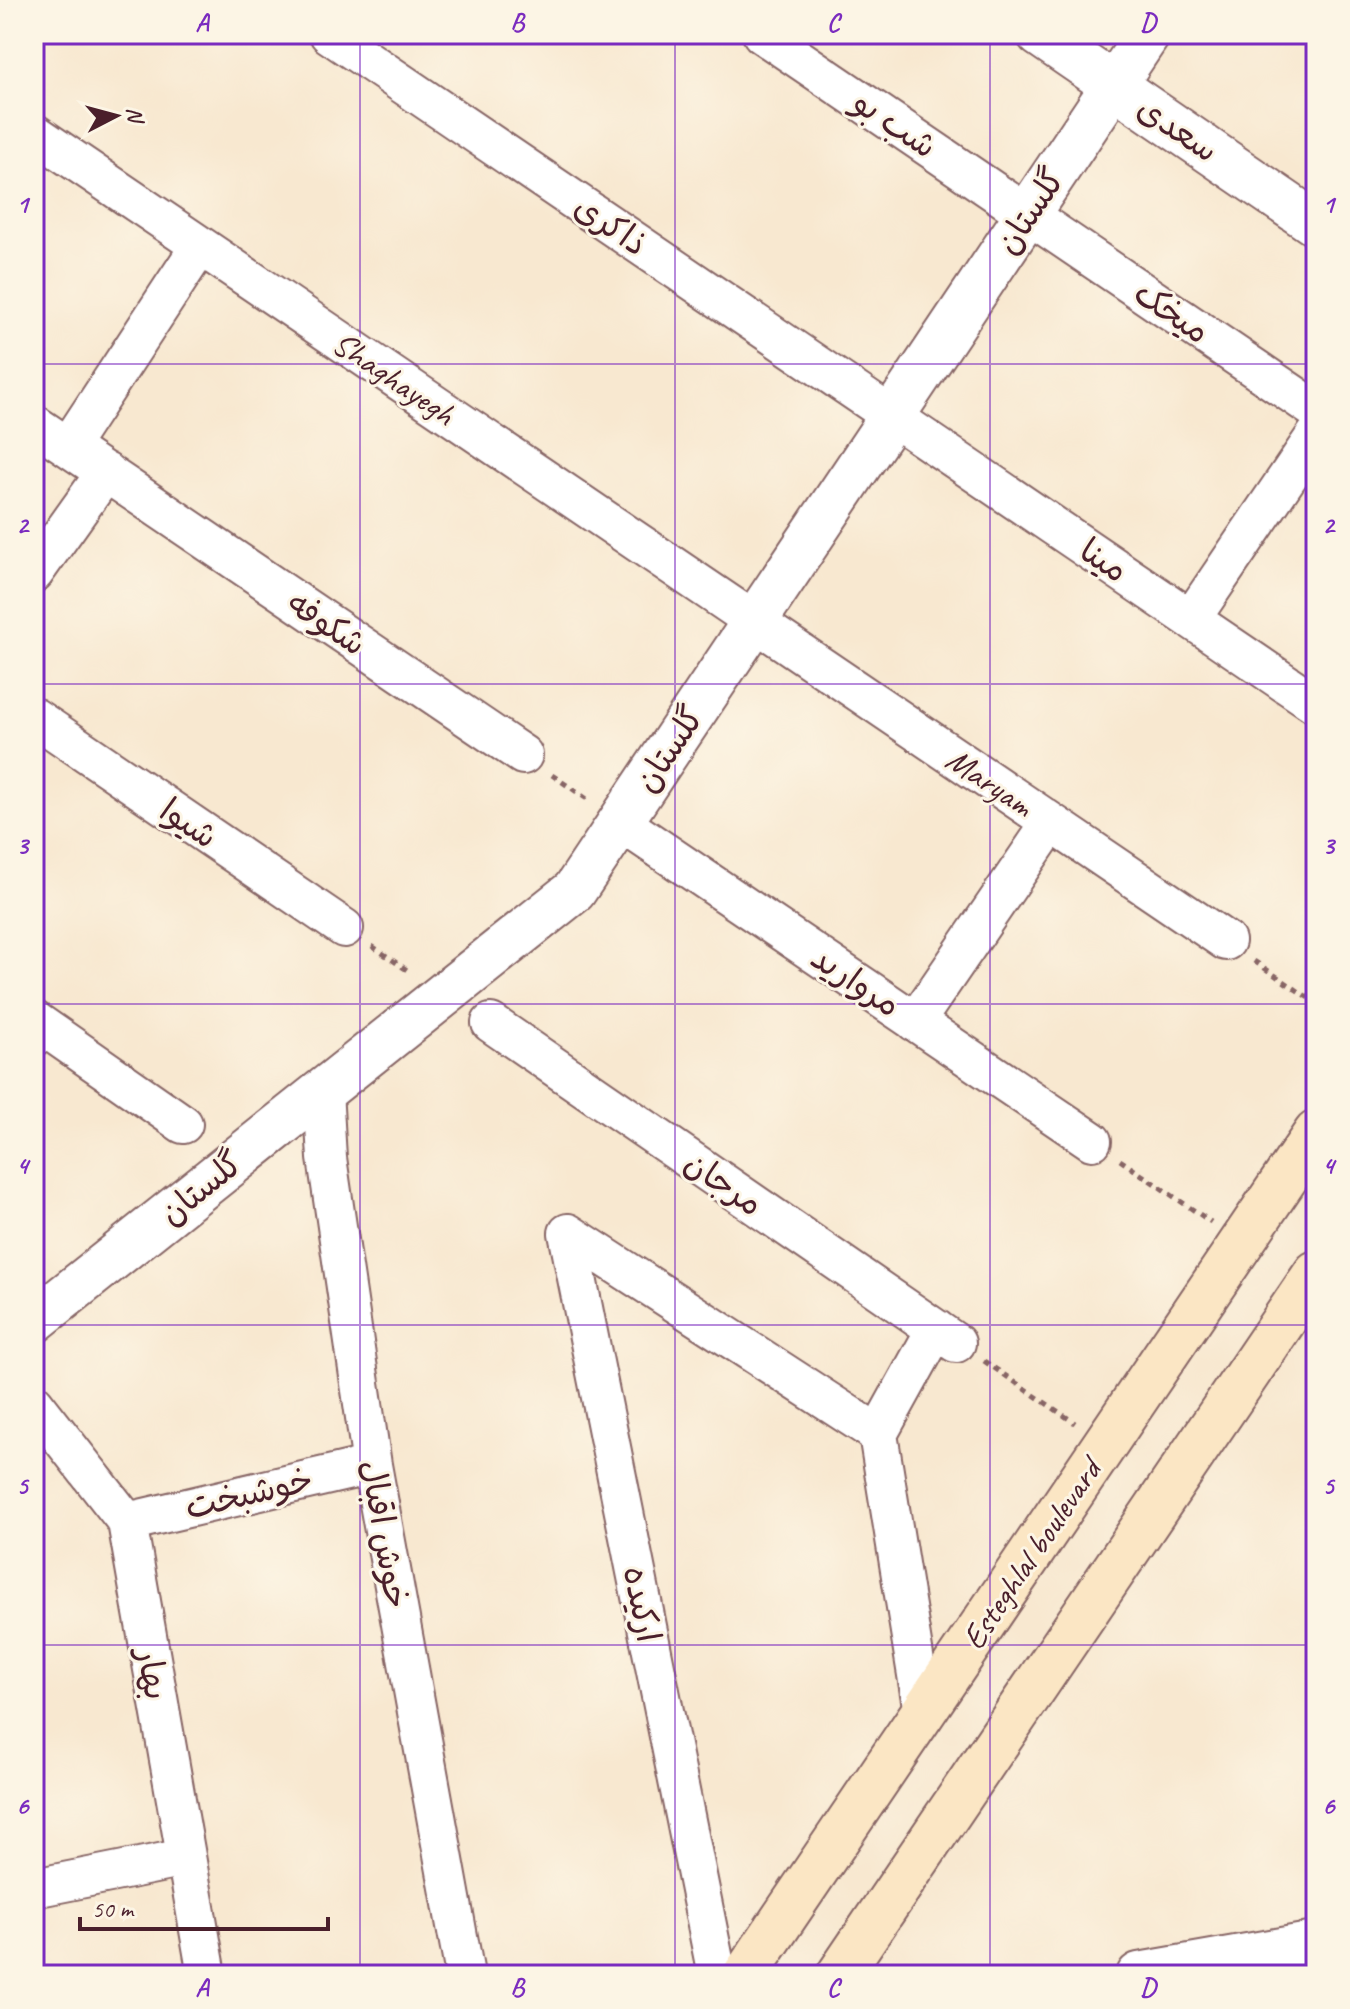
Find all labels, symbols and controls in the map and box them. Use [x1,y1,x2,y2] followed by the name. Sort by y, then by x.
[195,6,210,39] text: A
[510,6,526,39] text: B
[827,6,843,39] text: C
[1140,6,1158,39] text: D
[76,76,156,156] north arrow
[842,79,945,168] street label: شب بو
[1129,86,1227,172] street label: سعدی
[120,106,150,126] text: N
[986,160,1074,262] street label: گلستان
[566,185,656,265] street label: ذاکری
[16,188,31,221] text: 1
[1322,188,1337,221] text: 1
[1126,271,1218,353] street label: میخک
[324,321,464,435] street label: Shaghayegh
[16,508,30,541] text: 2
[1322,508,1336,541] text: 2
[1071,528,1137,592] street label: مینا
[279,581,375,665] street label: شکوفه
[625,698,713,800] street label: گلستان
[938,737,1043,827] street label: Maryam
[152,788,226,858] street label: شیوا
[16,829,30,862] text: 3
[1322,829,1336,862] text: 3
[803,936,909,1026] street label: مروارید
[151,1141,251,1235] street label: گلستان
[676,1141,772,1225] street label: مرجان
[16,1149,31,1182] text: 4
[1322,1149,1337,1182] text: 4
[952,1446,1113,1657] street label: Esteghlal boulevard
[351,1456,419,1612] street label: خوش اقبال
[181,1457,317,1529] street label: خوشبخت
[16,1469,30,1502] text: 5
[1322,1469,1336,1502] text: 5
[614,1562,670,1646] street label: ارکیده
[127,1642,179,1703] street label: بهار
[16,1789,30,1822] text: 6
[1322,1789,1336,1822] text: 6
[80,1881,328,1931] scale bar
[92,1894,135,1924] text: 50 m
[195,1971,210,2004] text: A
[510,1971,526,2004] text: B
[827,1971,843,2004] text: C
[1140,1971,1158,2004] text: D

